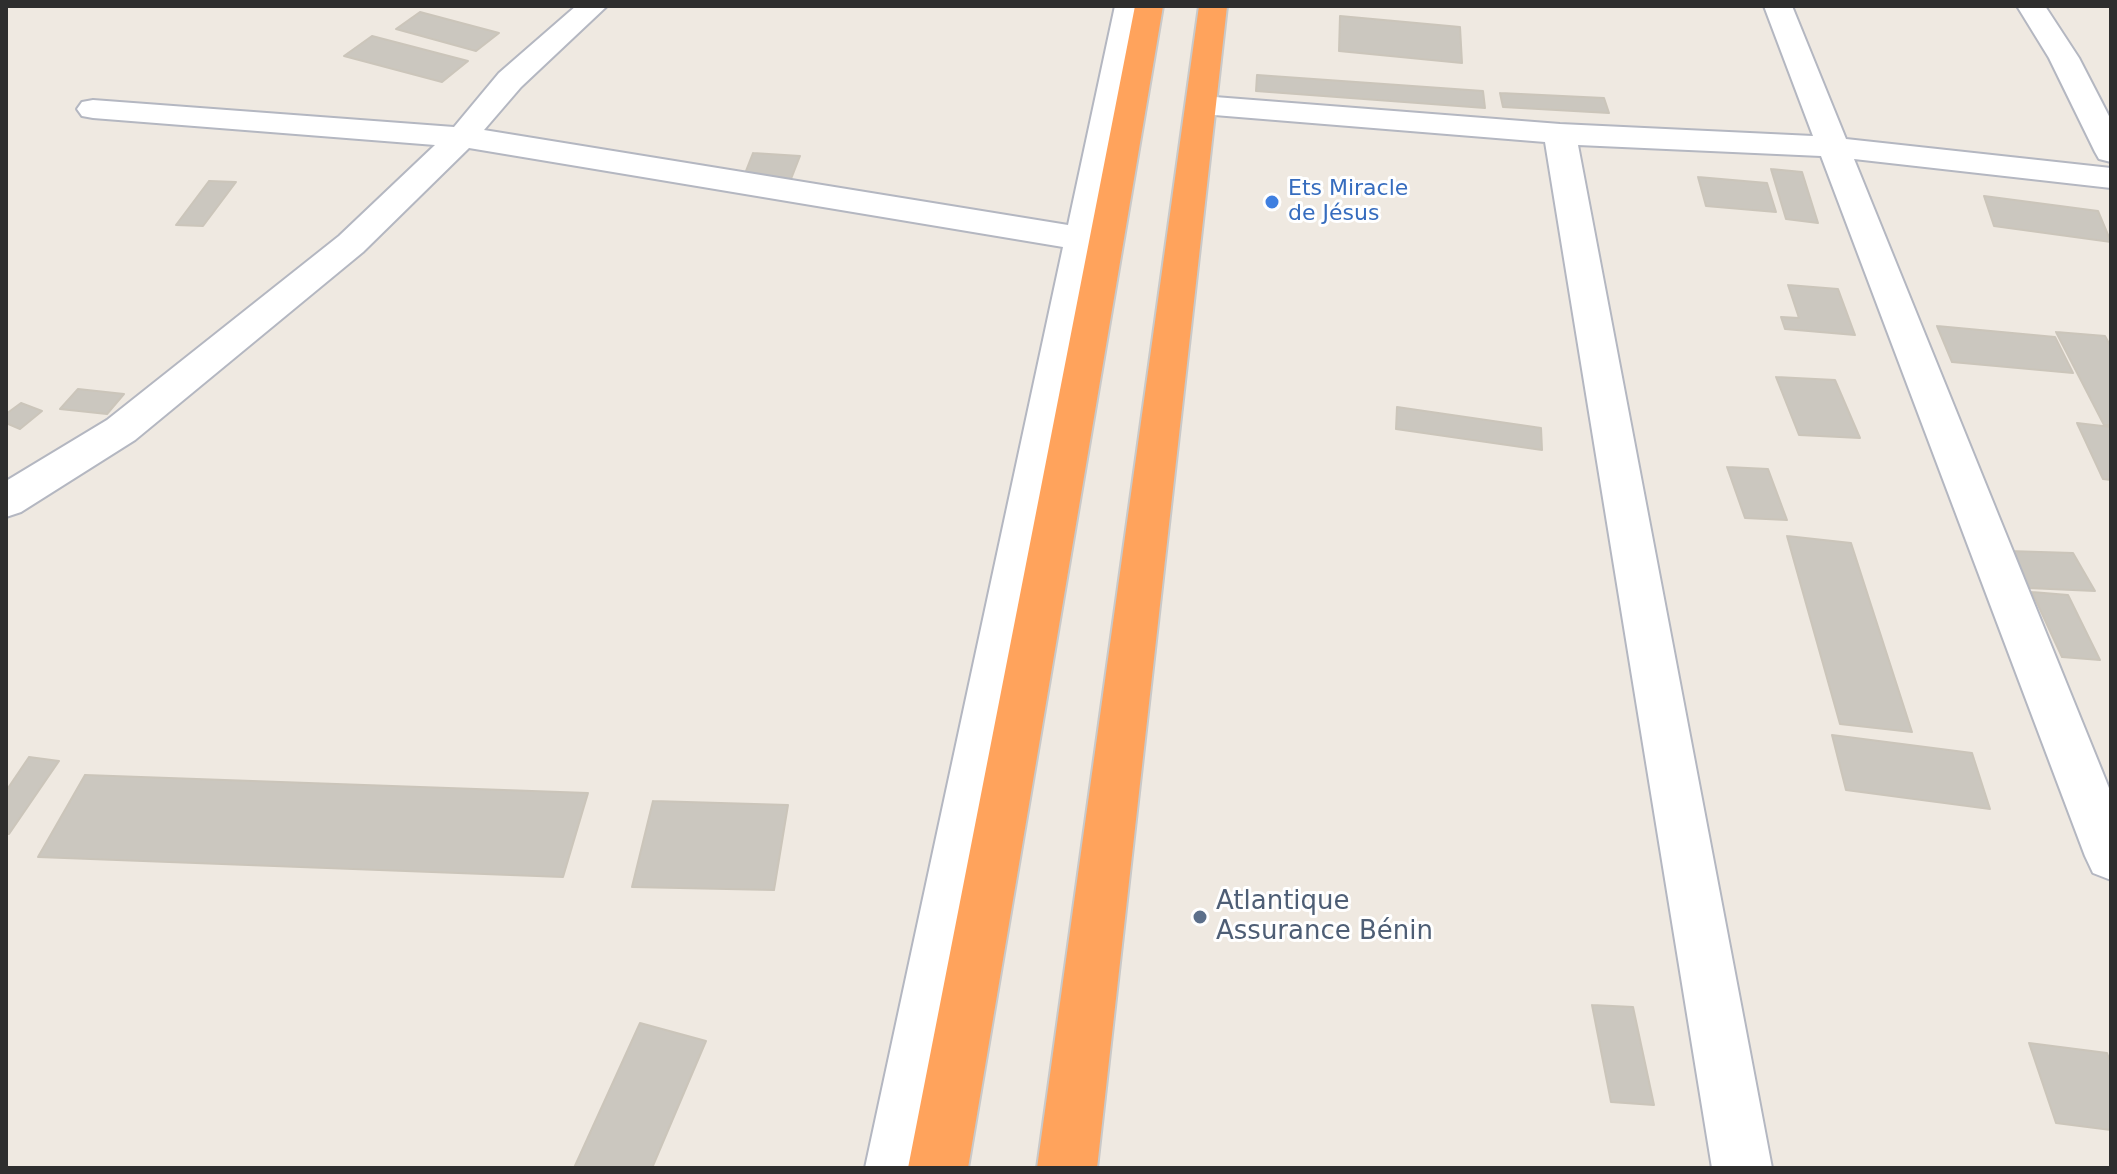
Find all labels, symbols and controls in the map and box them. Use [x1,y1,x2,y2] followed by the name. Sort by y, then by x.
[1288,176,1408,228] place label: Ets Miracle de Jésus
[1263,193,1281,211] marker: Ets Miracle de Jésus
[1216,886,1433,948] place label: Atlantique Assurance Bénin
[1191,908,1209,926] marker: Atlantique Assurance Bénin

